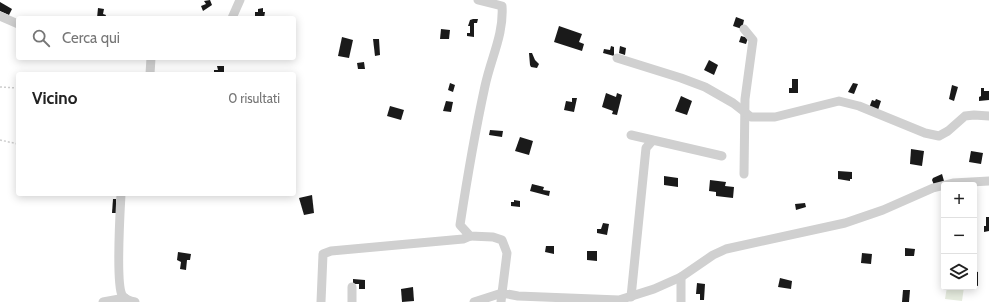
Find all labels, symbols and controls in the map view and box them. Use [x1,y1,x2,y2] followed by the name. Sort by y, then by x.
[16,16,296,60] search box
[30,27,52,49] icon: search
[62,29,120,47] text: Cerca qui
[32,88,77,108] text: Vicino
[228,90,280,106] text: 0 risultati
[941,182,977,290] map controls
[941,182,977,218] button: +
[941,218,977,254] button: −
[941,254,977,290] button: layers

